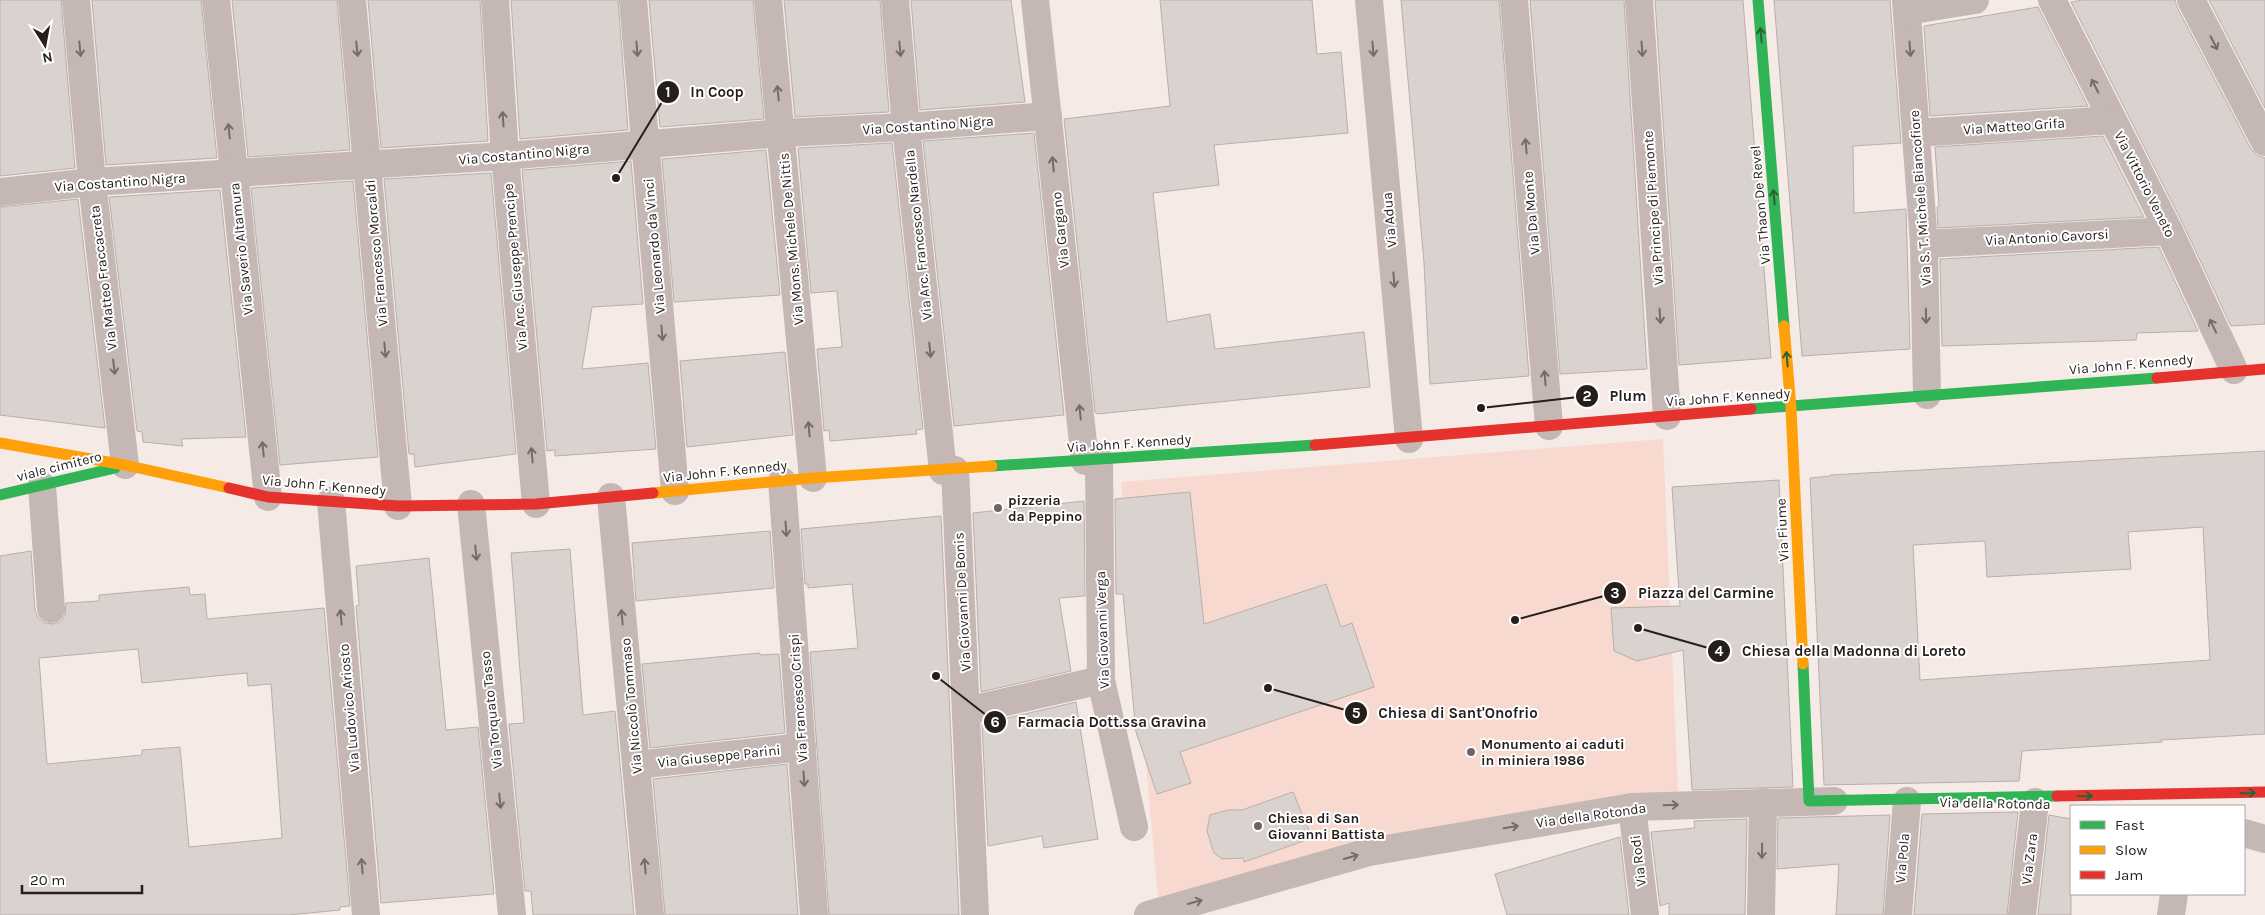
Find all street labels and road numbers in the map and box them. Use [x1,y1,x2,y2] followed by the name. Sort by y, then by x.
[1906,109,1935,286] street label: Via S. T. Michele Biancofiore
[862,112,994,139] street label: Via Costantino Nigra
[1963,114,2066,139] street label: Via Matteo Grifa
[2110,128,2179,240] street label: Via Vittorio Veneto
[1640,130,1667,286] street label: Via Principe di Piemonte
[458,140,590,169] street label: Via Costantino Nigra
[1747,145,1774,265] street label: Via Thaon De Revel
[901,149,936,321] street label: Via Arc. Francesco Nardella
[775,152,808,326] street label: Via Mons. Michele De Nittis
[54,169,186,196] street label: Via Costantino Nigra
[1519,170,1544,255] street label: Via Da Monte
[640,177,669,315] street label: Via Leonardo da Vinci
[362,179,391,327] street label: Via Francesco Morcaldi
[226,182,257,316] street label: Via Saverio Altamura
[500,183,531,351] street label: Via Arc. Giuseppe Prencipe
[1048,191,1073,269] street label: Via Gargano
[1379,192,1400,248] street label: Via Adua
[86,204,121,351] street label: Via Matteo Fraccacreta
[1985,226,2109,249] street label: Via Antonio Cavorsi
[2068,351,2194,378] street label: Via John F. Kennedy
[1665,385,1791,410] street label: Via John F. Kennedy
[1066,431,1192,456] street label: Via John F. Kennedy
[15,448,103,485] street label: viale cimitero
[662,456,788,486] street label: Via John F. Kennedy
[261,472,387,499] street label: Via John F. Kennedy
[1772,498,1793,562] street label: Via Fiume
[950,532,975,672] street label: Via Giovanni De Bonis
[1092,571,1113,689] street label: Via Giovanni Verga
[786,633,811,763] street label: Via Francesco Crispi
[617,637,646,775] street label: Via Niccolò Tommaso
[335,643,364,773] street label: Via Ludovico Ariosto
[477,650,506,770] street label: Via Torquato Tasso
[657,742,781,771] street label: Via Giuseppe Parini
[1939,794,2051,813] street label: Via della Rotonda
[1535,799,1647,832] street label: Via della Rotonda
[1892,832,1913,884] street label: Via Pola
[2018,832,2041,886] street label: Via Zara
[1627,834,1650,888] street label: Via Rodi

